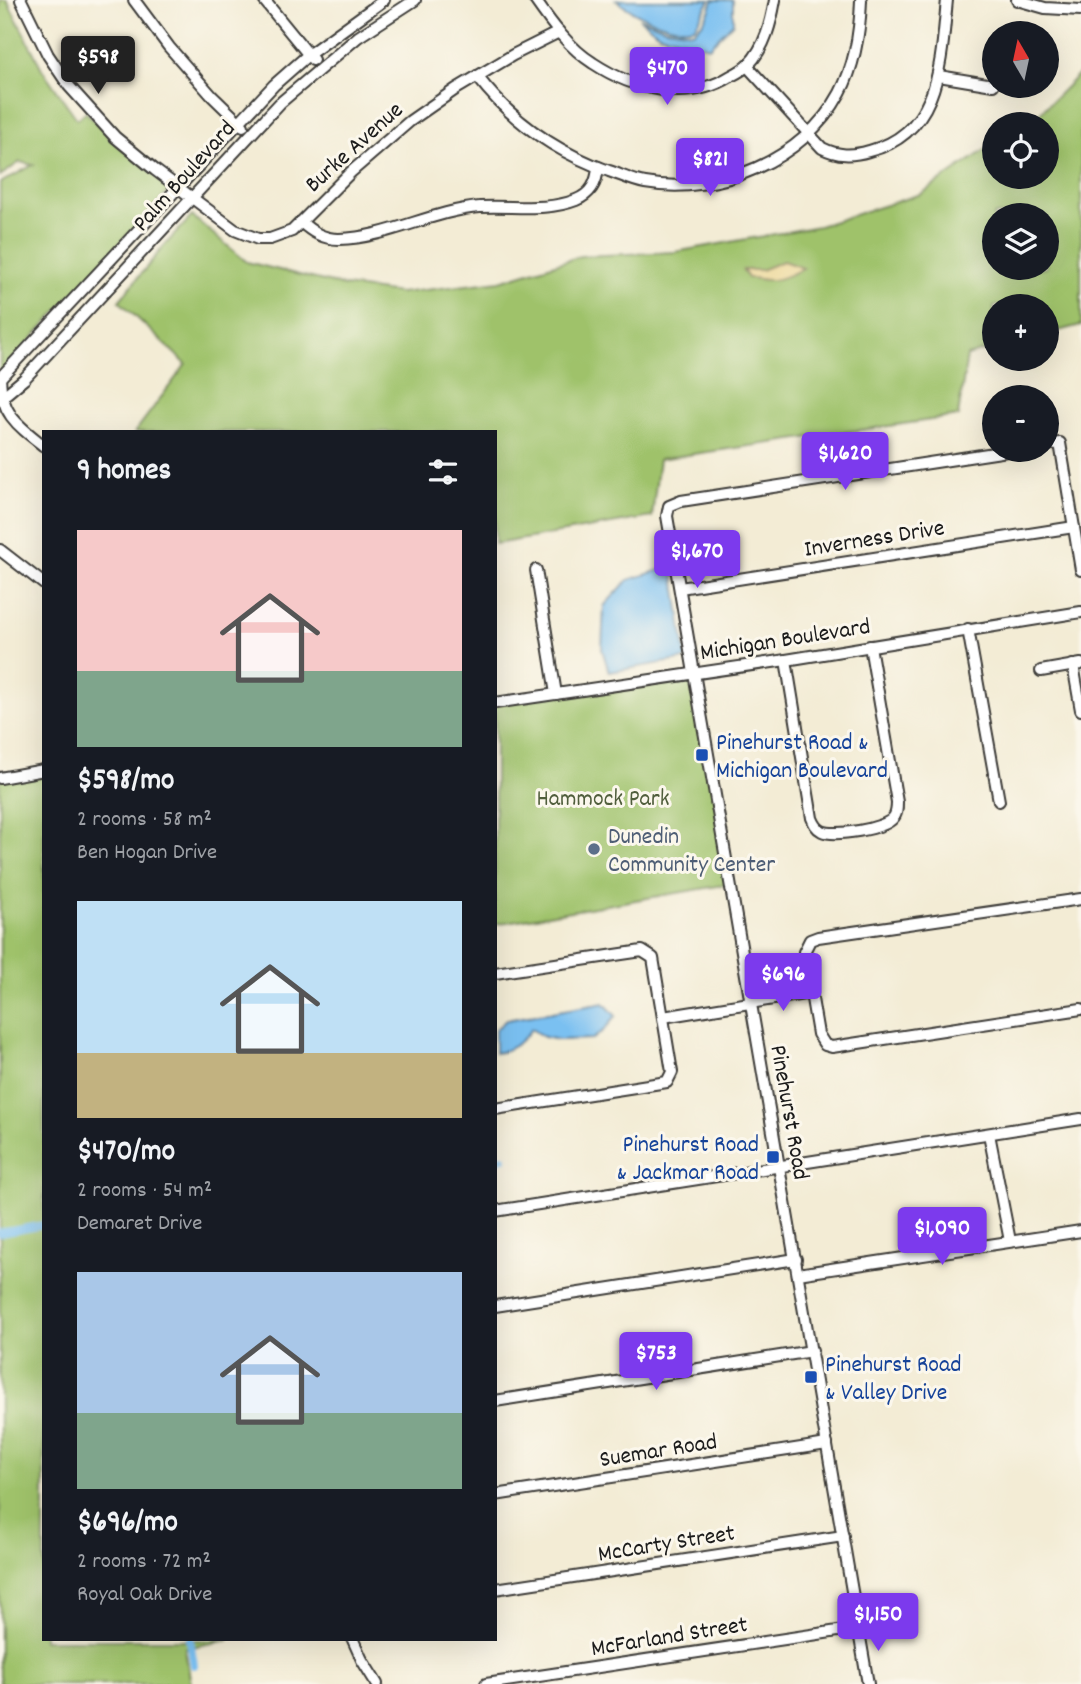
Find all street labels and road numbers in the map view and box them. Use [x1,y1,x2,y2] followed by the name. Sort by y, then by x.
[298,95,412,202] street label: Burke Avenue
[126,114,245,240] street label: Palm Boulevard
[802,512,947,568] street label: Inverness Drive
[698,611,873,671] street label: Michigan Boulevard
[759,1042,817,1183] street label: Pinehurst Road
[597,1426,720,1478] street label: Suemar Road
[596,1517,737,1573] street label: McCarty Street
[589,1609,750,1667] street label: McFarland Street

